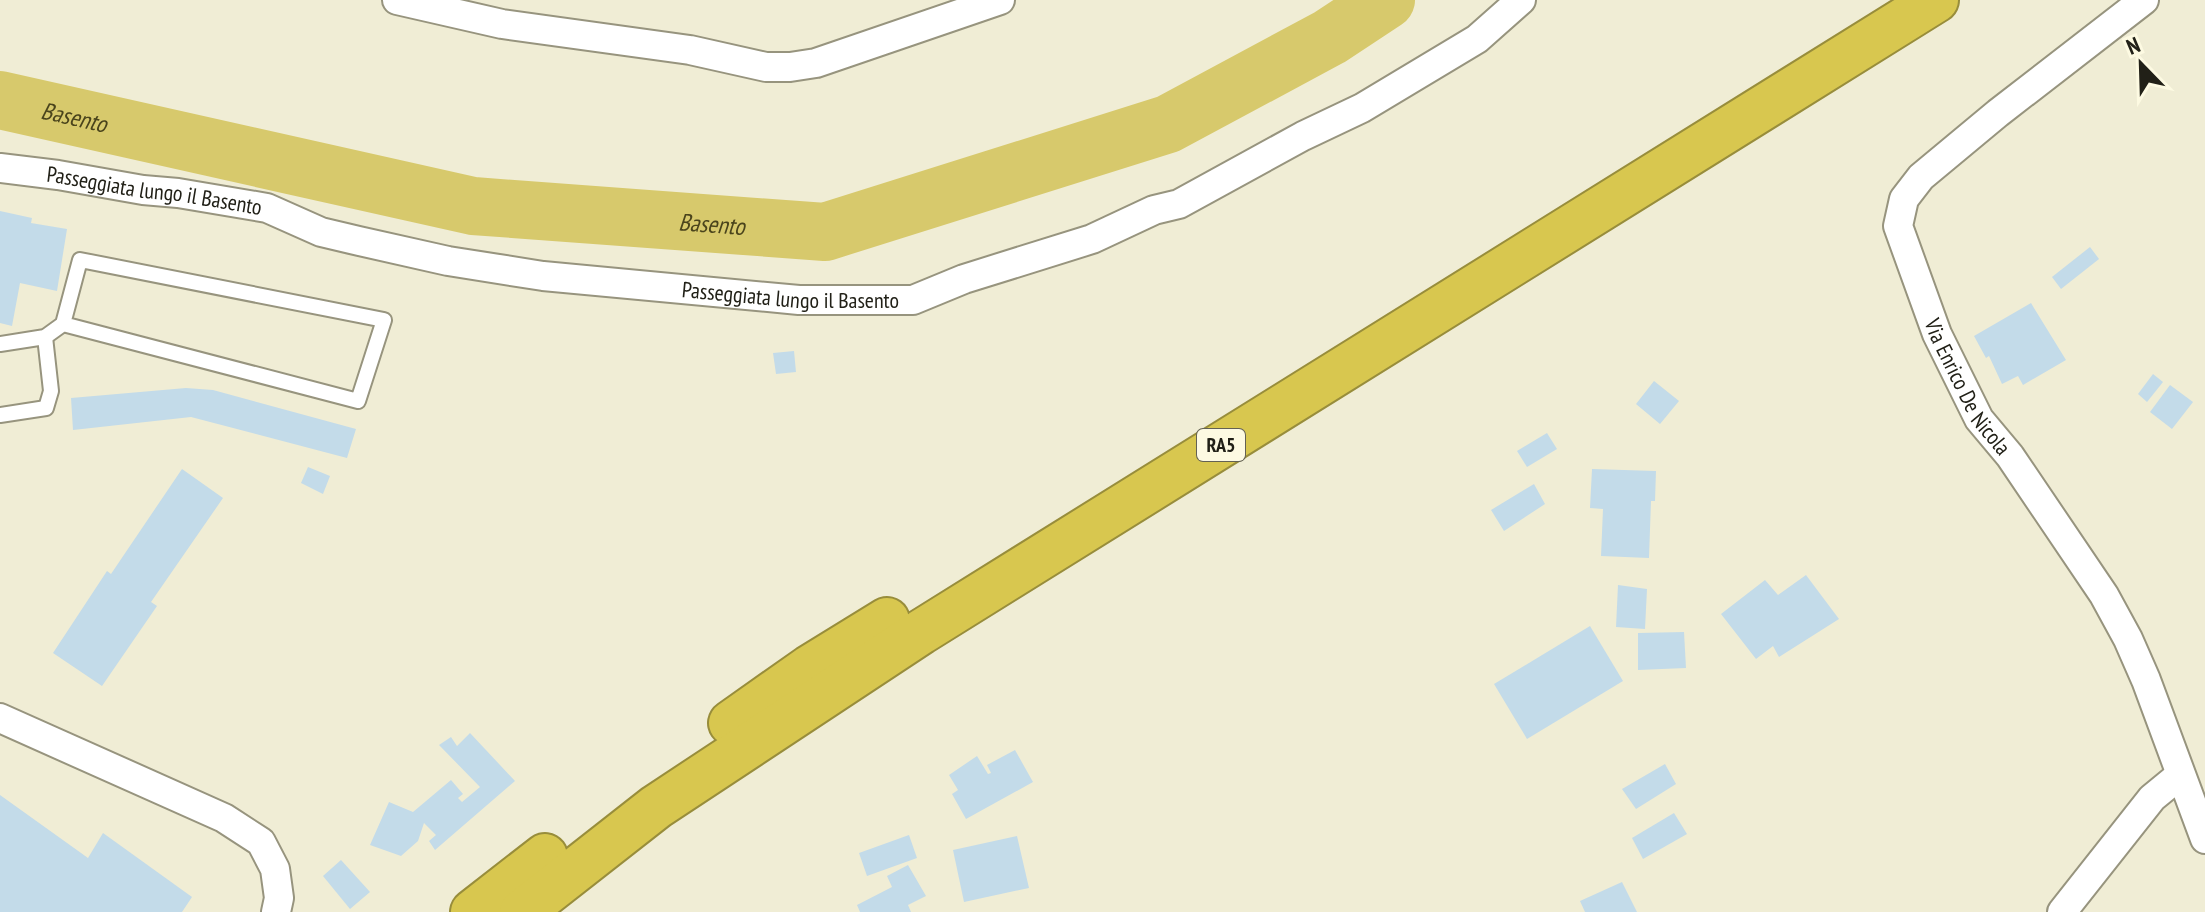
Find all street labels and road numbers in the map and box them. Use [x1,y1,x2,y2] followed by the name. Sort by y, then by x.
[45,160,264,221] street label: Passeggiata lungo il Basento
[681,275,899,314] street label: Passeggiata lungo il Basento
[1918,314,2017,461] street label: Via Enrico De Nicola
[1197,429,1245,461] road number: RA5

